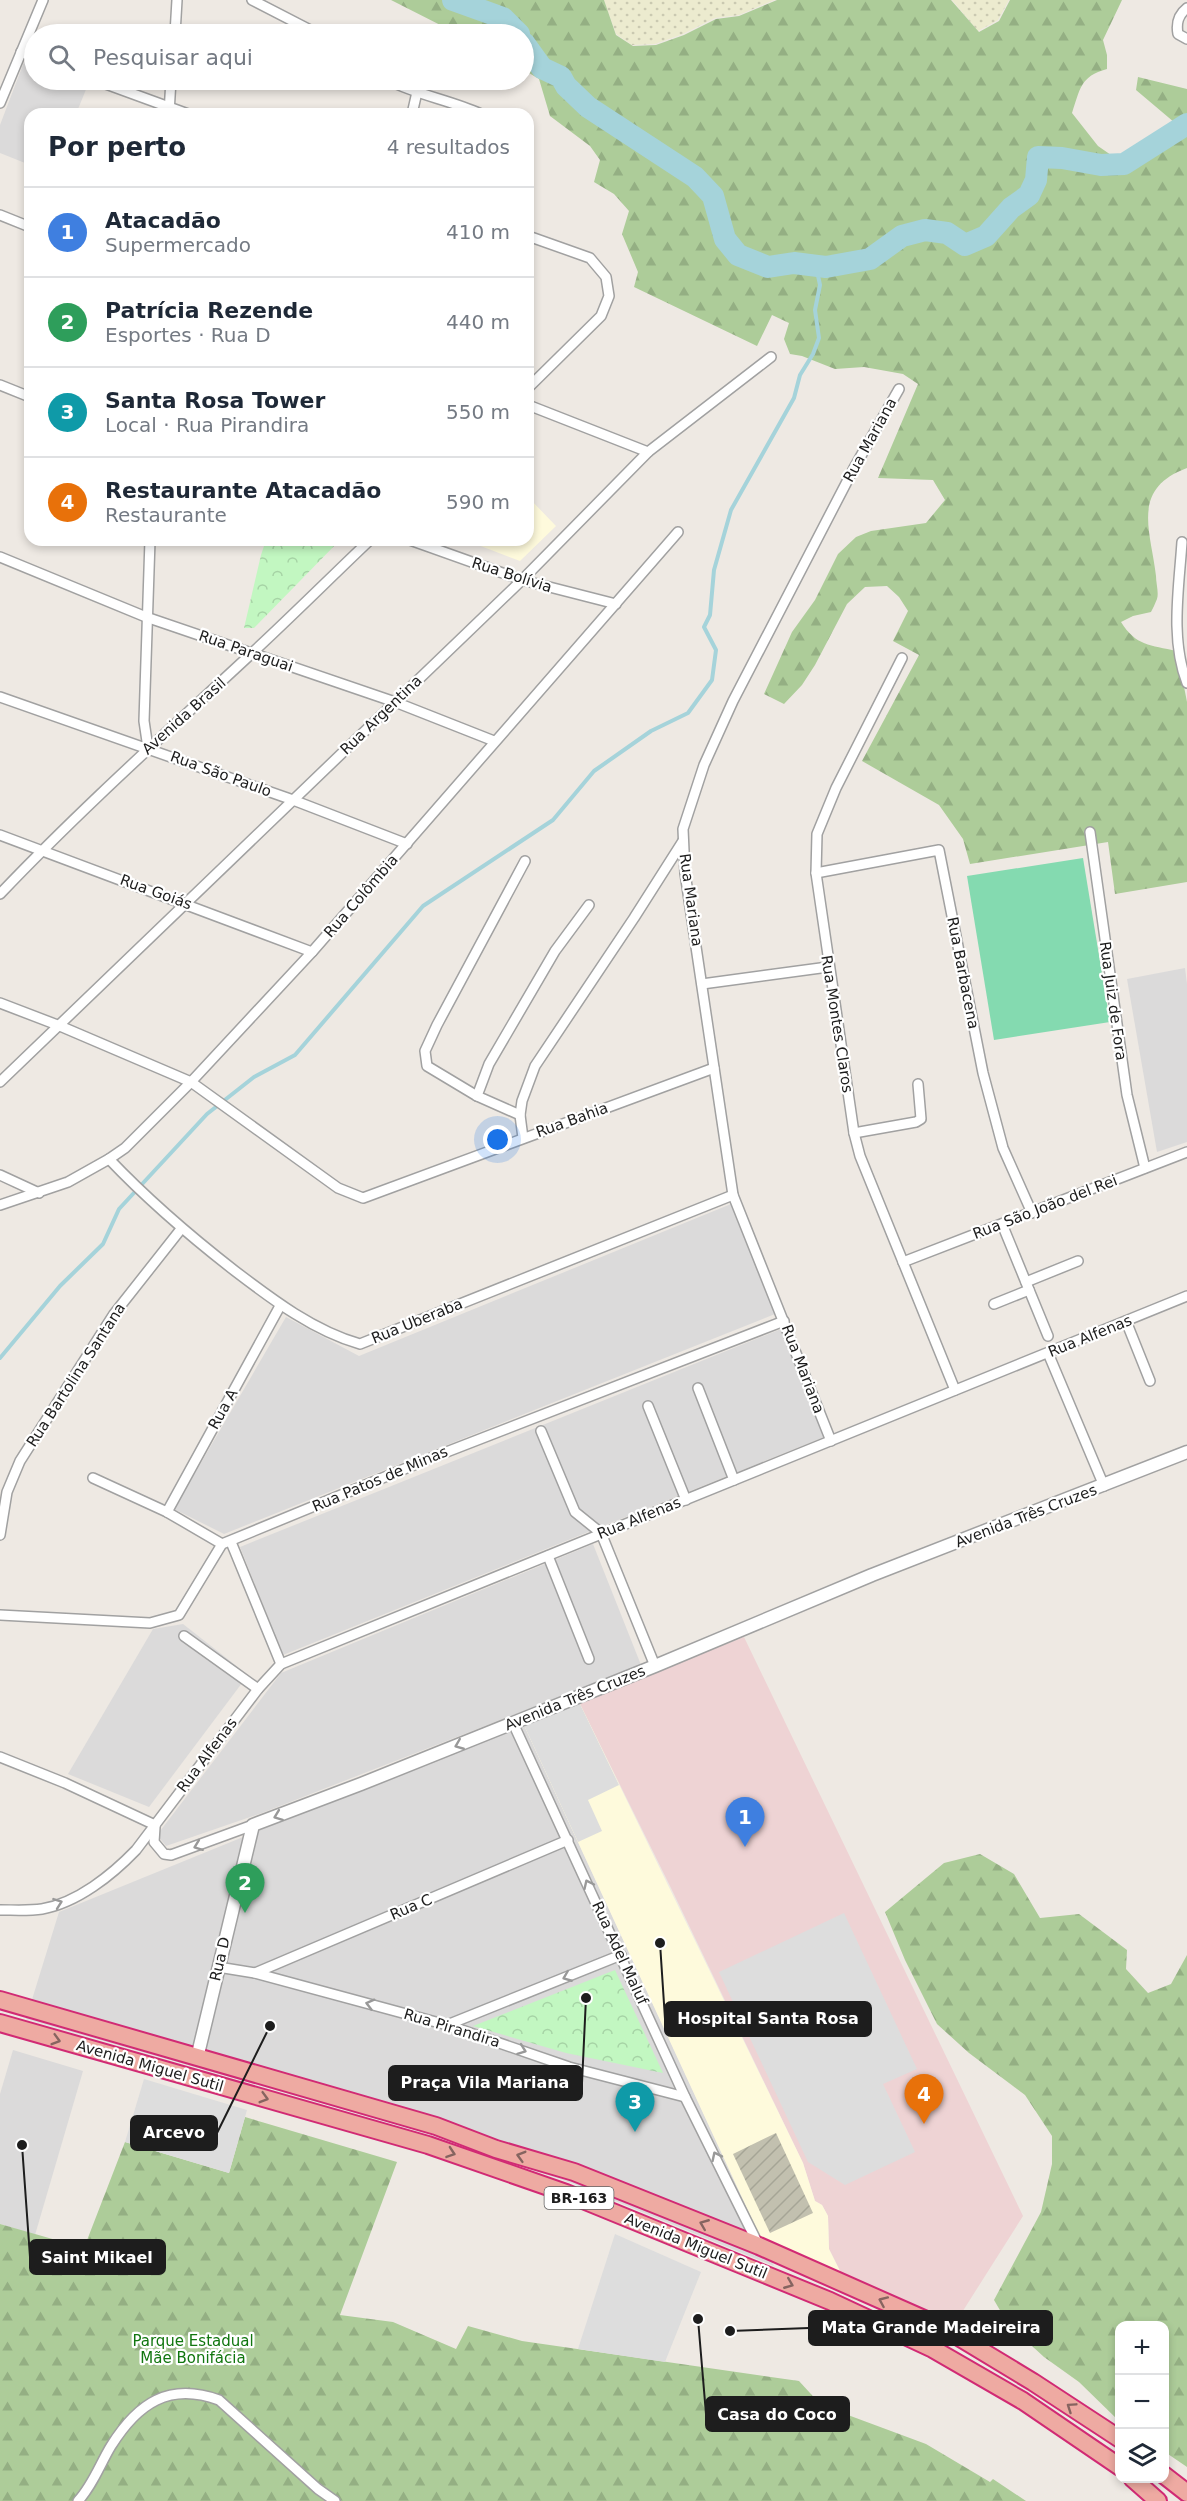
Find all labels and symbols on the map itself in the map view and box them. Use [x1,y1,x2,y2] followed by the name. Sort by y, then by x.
[839,395,901,485] street label: Rua Mariana
[470,554,554,596] street label: Rua Bolívia
[196,626,296,676] street label: Rua Paraguai
[336,672,426,758] street label: Rua Argentina
[138,674,230,758] street label: Avenida Brasil
[168,747,274,801] street label: Rua São Paulo
[320,851,402,941] street label: Rua Colômbia
[676,852,706,948] street label: Rua Mariana
[118,871,195,913] street label: Rua Goiás
[943,915,983,1031] street label: Rua Barbacena
[1096,940,1130,1062] street label: Rua Juiz de Fora
[817,954,857,1094] street label: Rua Montes Claros
[533,1099,611,1141] street label: Rua Bahia
[483,1125,512,1154] your location
[970,1171,1120,1243] street label: Rua São João del Rei
[369,1294,465,1348] street label: Rua Uberaba
[23,1300,129,1450] street label: Rua Bartolina Santana
[1046,1311,1135,1361] street label: Rua Alfenas
[778,1322,828,1416] street label: Rua Mariana
[205,1385,242,1432] street label: Rua A
[309,1442,451,1516] street label: Rua Patos de Minas
[953,1481,1100,1551] street label: Avenida Três Cruzes
[595,1493,684,1543] street label: Rua Alfenas
[502,1661,648,1735] street label: Avenida Três Cruzes
[173,1714,241,1796] street label: Rua Alfenas
[455,1738,466,1750] one-way arrow
[726,1798,764,1847] pin: 1
[273,1809,284,1821] one-way arrow
[193,1839,204,1852] one-way arrow
[226,1864,264,1913] pin: 2
[584,1880,596,1891] one-way arrow
[387,1890,435,1924] street label: Rua C
[52,1898,62,1911] one-way arrow
[588,1898,652,2008] street label: Rua Adel Maluf
[206,1935,234,1983] street label: Rua D
[562,1970,573,1982] one-way arrow
[365,1999,376,2011] one-way arrow
[665,2002,871,2036] callout: Hospital Santa Rosa
[402,2005,502,2051] street label: Rua Pirandira
[677,2009,859,2028] text: Hospital Santa Rosa
[50,2033,61,2045] one-way arrow
[74,2036,226,2096] street label: Avenida Miguel Sutil
[516,2043,527,2056] one-way arrow
[389,2066,582,2100] callout: Praça Vila Mariana
[401,2073,569,2092] text: Praça Vila Mariana
[904,2074,944,2124] pin: 4
[616,2082,654,2132] pin: 3
[258,2091,269,2103] one-way arrow
[131,2116,217,2150] callout: Arcevo
[143,2123,205,2142] text: Arcevo
[445,2145,456,2158] one-way arrow
[516,2151,527,2163] one-way arrow
[711,2151,723,2162] one-way arrow
[544,2187,614,2209] road number: BR-163
[622,2209,770,2283] street label: Avenida Miguel Sutil
[699,2219,710,2231] one-way arrow
[30,2240,165,2274] callout: Saint Mikael
[41,2248,153,2267] text: Saint Mikael
[783,2277,794,2289] one-way arrow
[878,2296,889,2308] one-way arrow
[809,2311,1052,2345] callout: Mata Grande Madeireira
[821,2318,1041,2337] text: Mata Grande Madeireira
[132,2332,254,2367] park label: Parque Estadual Mãe Bonifácia
[706,2397,849,2431] callout: Casa do Coco
[1067,2403,1078,2414] one-way arrow
[717,2405,837,2424] text: Casa do Coco

